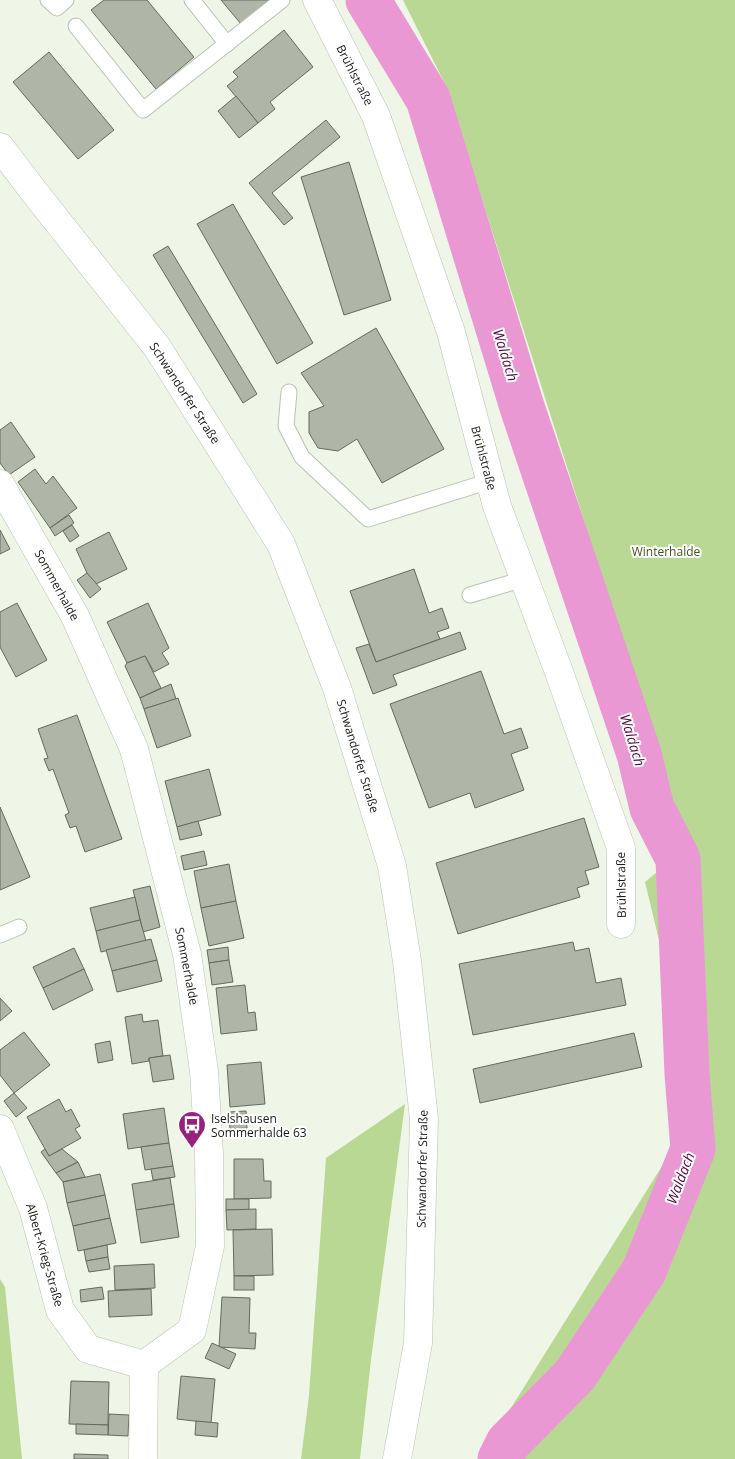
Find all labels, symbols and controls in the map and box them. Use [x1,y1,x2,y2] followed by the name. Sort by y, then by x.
[332,42,378,109] street label: Brühlstraße
[489,326,523,384] water label: Waldach
[146,339,224,447] street label: Schwandorfer Straße
[467,424,501,492] street label: Brühlstraße
[632,543,701,560] park label: Winterhalde
[30,546,84,624] street label: Sommerhalde
[333,697,383,815] street label: Schwandorfer Straße
[616,711,650,769] water label: Waldach
[612,852,630,918] street label: Brühlstraße
[171,926,203,1007] street label: Sommerhalde
[177,1110,207,1149] bus stop icon: Iselshausen Sommerhalde 63
[211,1110,307,1141] place label: Iselshausen Sommerhalde 63
[412,1110,432,1228] street label: Schwandorfer Straße
[661,1149,699,1207] water label: Waldach
[22,1201,68,1309] street label: Albert-Krieg-Straße

